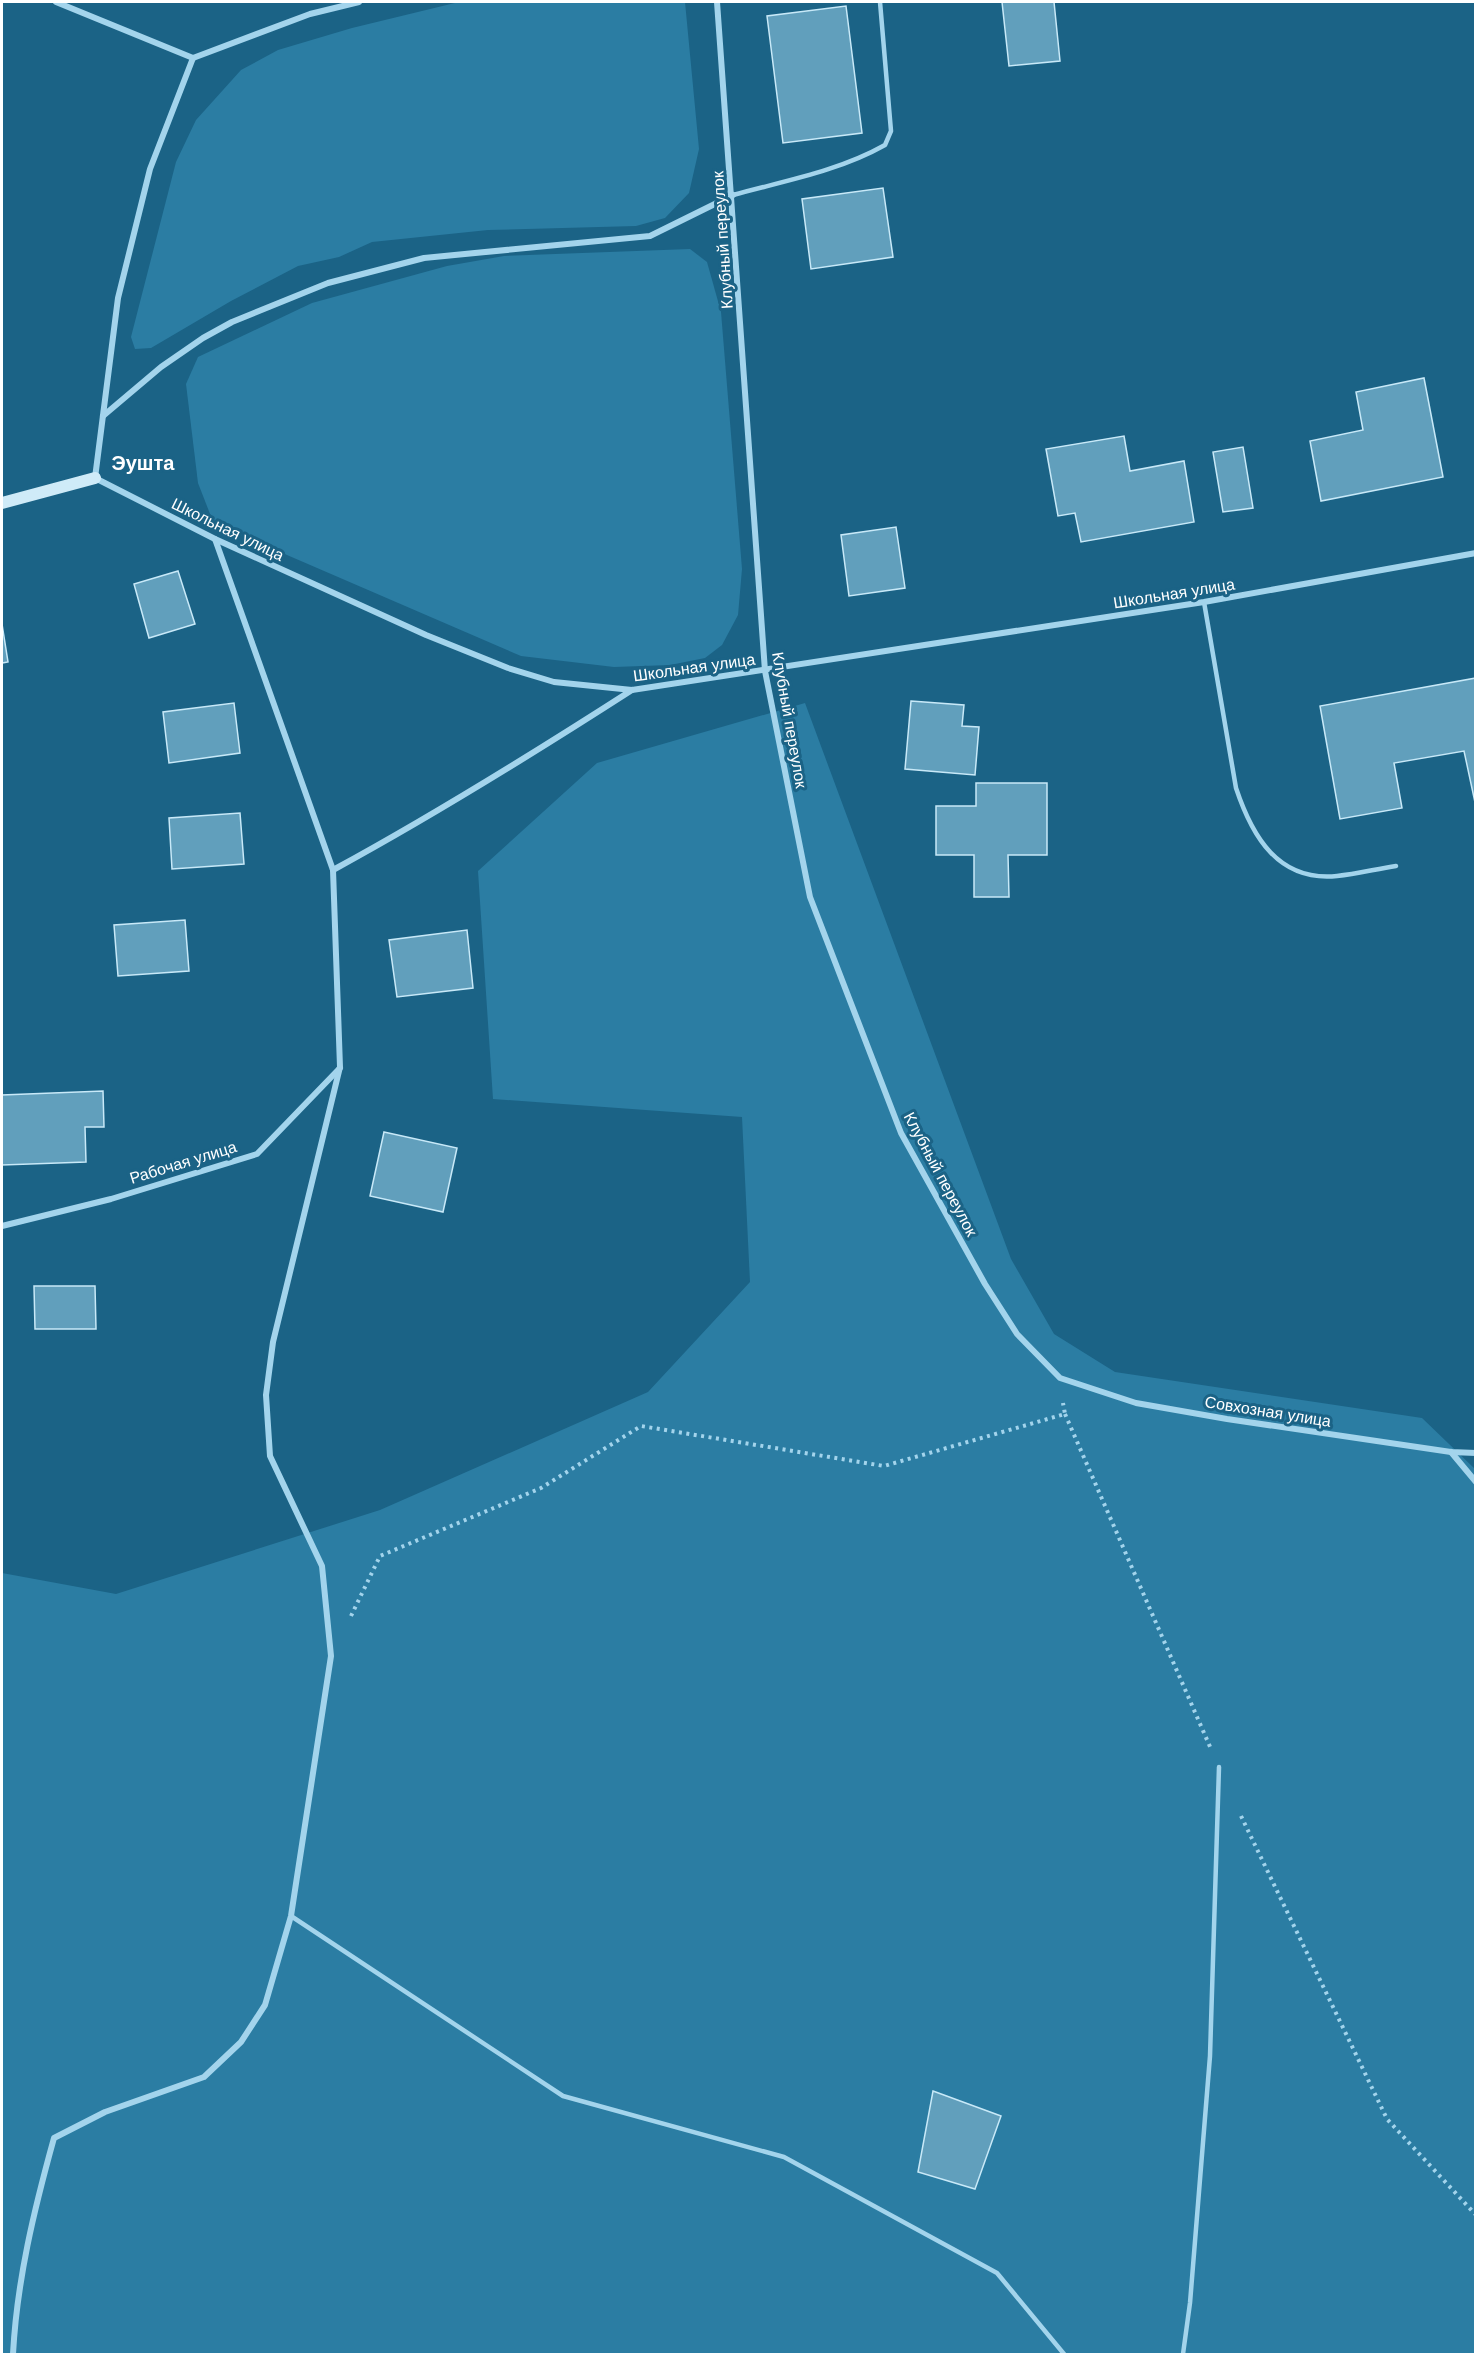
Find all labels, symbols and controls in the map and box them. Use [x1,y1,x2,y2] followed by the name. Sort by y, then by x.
[709,170,736,309] street label: Клубный переулок
[112,452,175,474] district label: Эушта
[169,495,287,564] street label: Школьная улица
[1112,575,1236,612] street label: Школьная улица
[632,651,756,684] street label: Школьная улица
[769,651,810,790] street label: Клубный переулок
[901,1109,981,1240] street label: Клубный переулок
[128,1138,239,1187] street label: Рабочая улица
[1204,1393,1332,1430] street label: Совхозная улица

